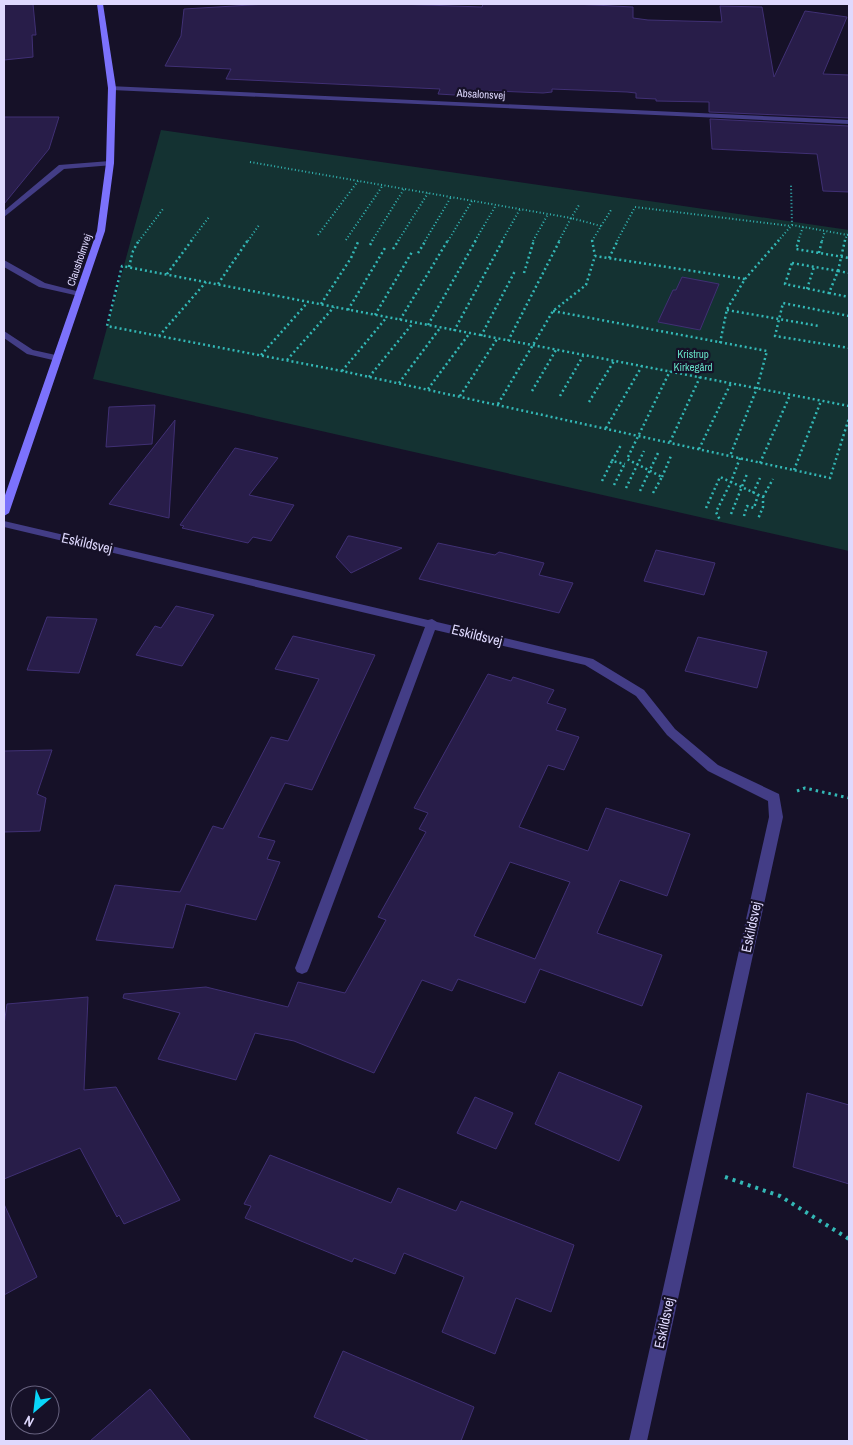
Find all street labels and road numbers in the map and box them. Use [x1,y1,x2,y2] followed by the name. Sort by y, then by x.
[455,86,506,102] street label: Absalonsvej
[64,232,94,288] street label: Clausholmvej
[60,528,114,558] street label: Eskildsvej
[450,620,504,650] street label: Eskildsvej
[737,900,765,954] street label: Eskildsvej
[650,1296,678,1350] street label: Eskildsvej

